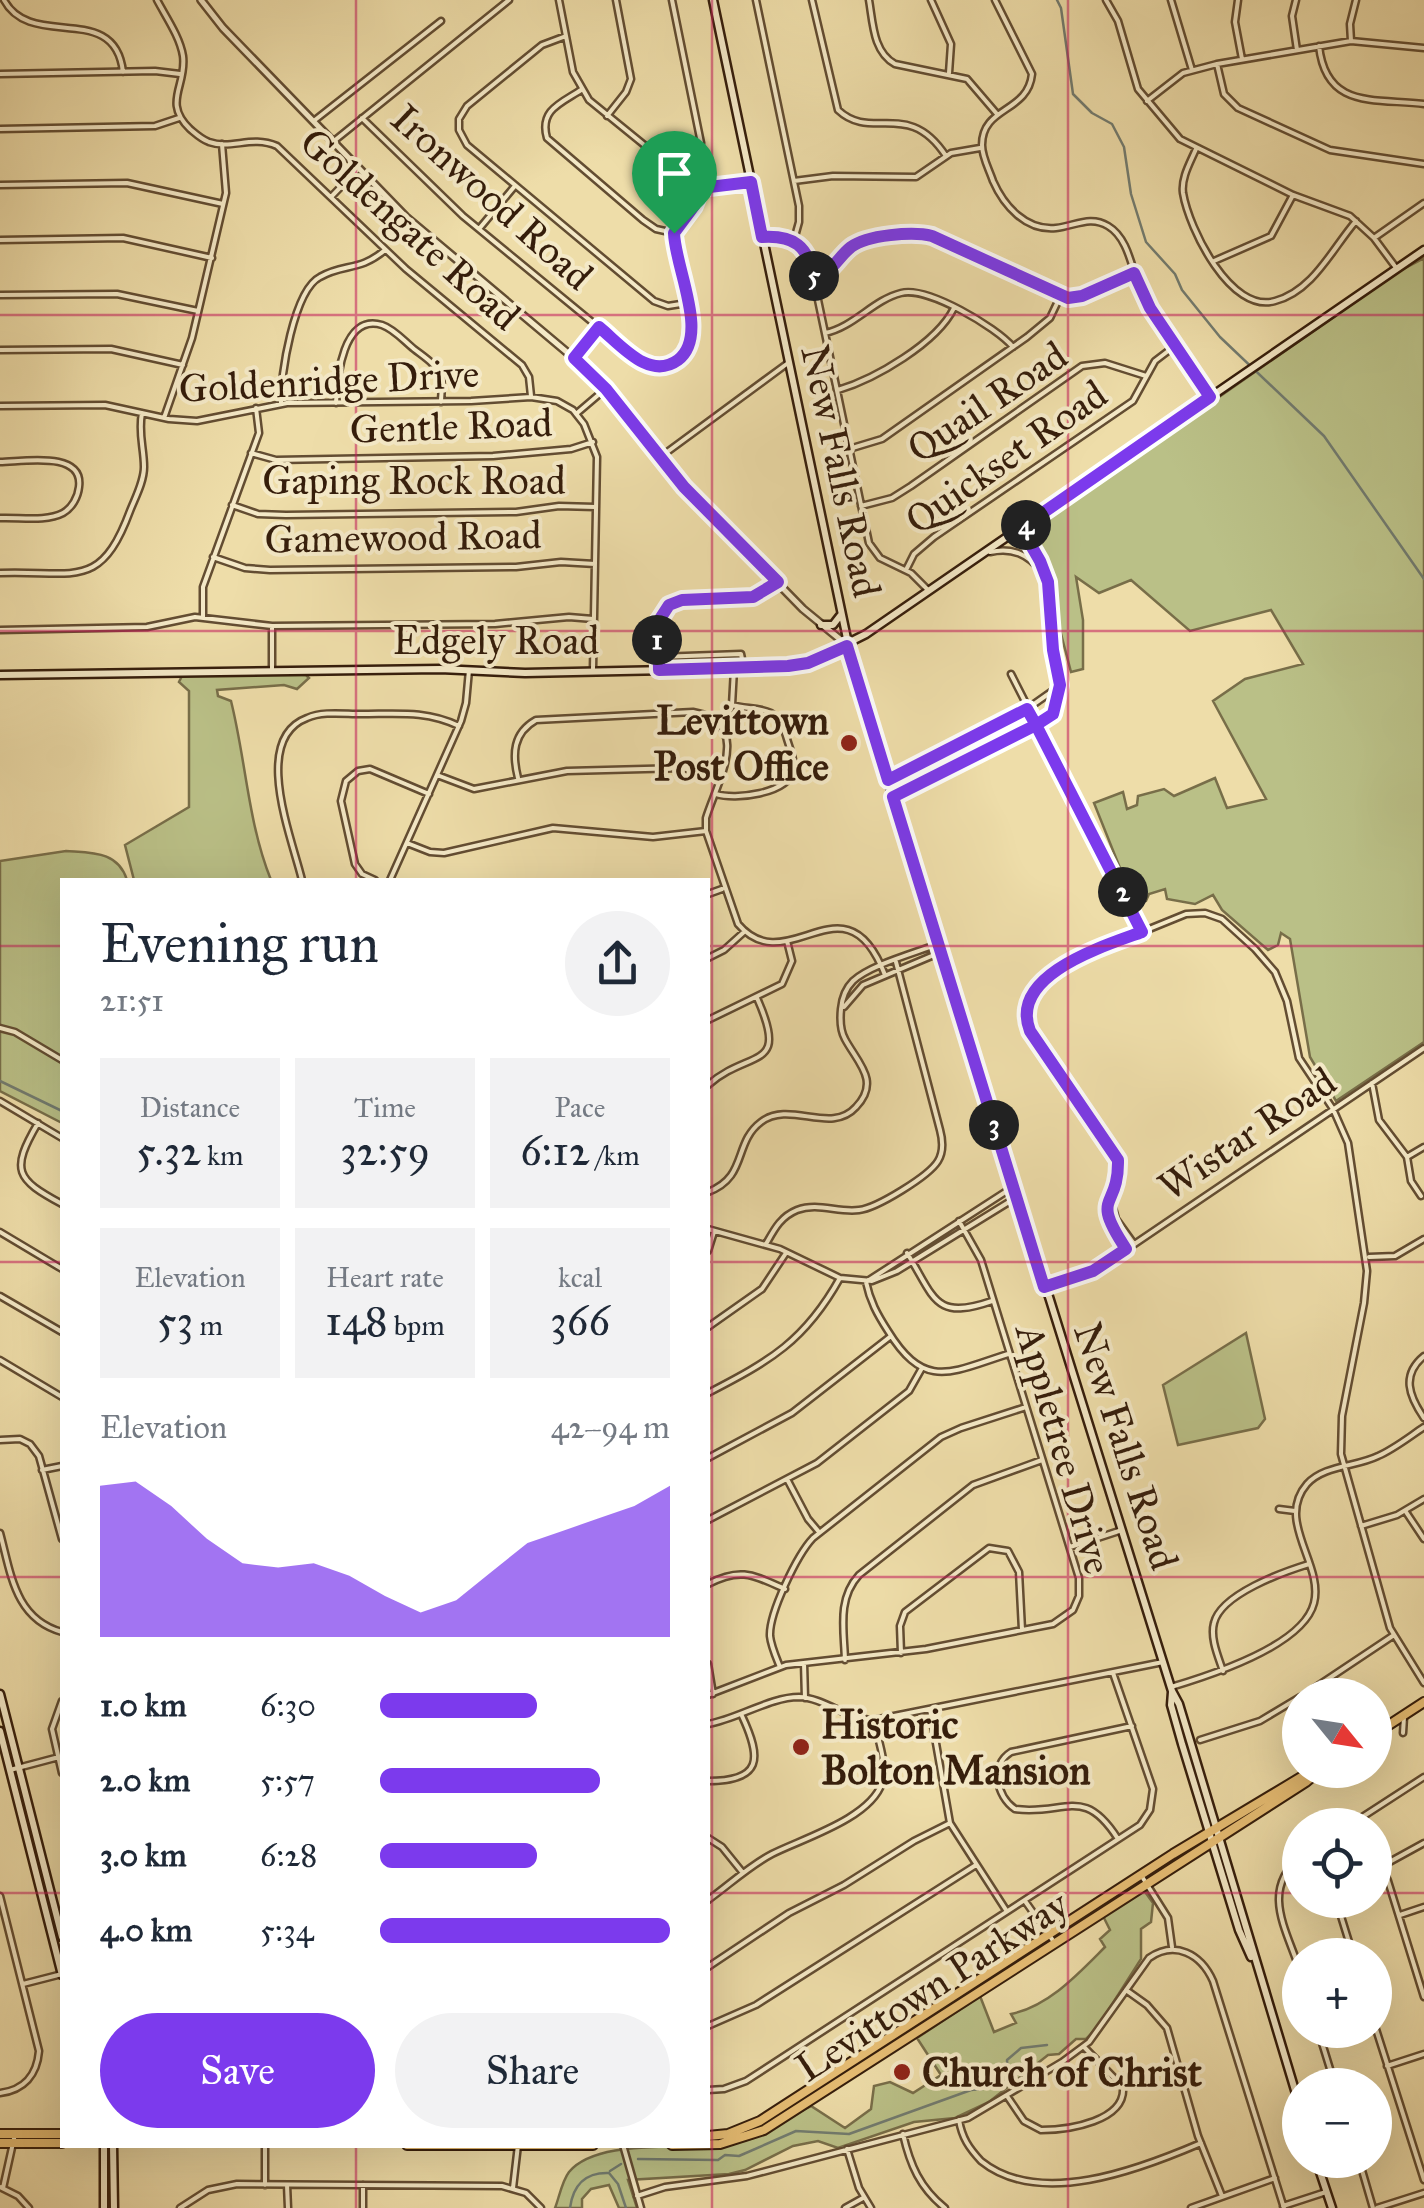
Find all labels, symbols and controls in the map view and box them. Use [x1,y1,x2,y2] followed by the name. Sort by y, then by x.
[381,94,603,300] street label: Ironwood Road
[290,118,530,340] street label: Goldengate Road
[632,131,717,234] pin
[647,146,702,201] icon: arrive
[789,251,839,301] pin: 5
[807,258,821,293] text: 5
[898,331,1076,473] street label: Quail Road
[790,340,892,602] street label: New Falls Road
[177,349,481,413] street label: Goldenridge Drive
[896,369,1116,545] street label: Quickset Road
[349,398,553,454] street label: Gentle Road
[262,456,566,505] street label: Gaping Rock Road
[1001,500,1051,550] pin: 4
[1018,507,1034,542] text: 4
[264,510,542,564] street label: Gamewood Road
[632,615,682,665] pin: 1
[393,616,599,665] street label: Edgely Road
[651,622,663,657] text: 1
[654,696,829,791] place label: Levittown Post Office
[838,732,860,754] marker: Levittown Post Office
[1098,867,1148,917] pin: 2
[1116,874,1130,909] text: 2
[100,910,379,977] text: Evening run
[565,911,670,1016] button: share
[100,981,164,1020] text: 21:51
[1149,1057,1345,1211] street label: Wistar Road
[140,1090,240,1125] text: Distance
[354,1090,416,1125] text: Time
[555,1090,605,1125] text: Pace
[969,1100,1019,1150] pin: 3
[988,1107,1000,1142] text: 3
[136,1125,201,1177] text: 5.32
[340,1125,430,1177] text: 32:59
[520,1125,590,1177] text: 6:12
[201,1138,244,1173] text: km
[590,1138,640,1173] text: /km
[134,1260,246,1295] text: Elevation
[326,1260,444,1295] text: Heart rate
[558,1260,602,1295] text: kcal
[157,1295,193,1347] text: 53
[325,1295,388,1347] text: 148
[550,1295,610,1347] text: 366
[193,1308,223,1343] text: m
[388,1308,445,1343] text: bpm
[1063,1316,1189,1576] street label: New Falls Road
[1004,1317,1123,1579] street label: Appletree Drive
[100,1408,227,1447] text: Elevation
[551,1408,670,1447] text: 42–94 m
[1282,1678,1392,1788] north arrow
[1282,1678,1392,2178] map controls
[100,1686,187,1725] text: 1.0 km
[260,1686,316,1725] text: 6:30
[821,1700,1091,1795] place label: Historic Bolton Mansion
[790,1736,812,1758] marker: Historic Bolton Mansion
[100,1761,190,1800] text: 2.0 km
[260,1761,315,1800] text: 5:57
[1282,1808,1392,1918] button: locate
[100,1836,187,1875] text: 3.0 km
[260,1836,317,1875] text: 6:28
[787,1879,1078,2092] street label: Levittown Parkway
[100,1911,192,1950] text: 4.0 km
[260,1911,314,1950] text: 5:34
[1282,1938,1392,2048] button: +
[100,2013,375,2128] button: Save
[395,2013,670,2128] button: Share
[922,2048,1203,2097] place label: Church of Christ
[891,2061,913,2083] marker: Church of Christ
[1282,2068,1392,2178] button: −

